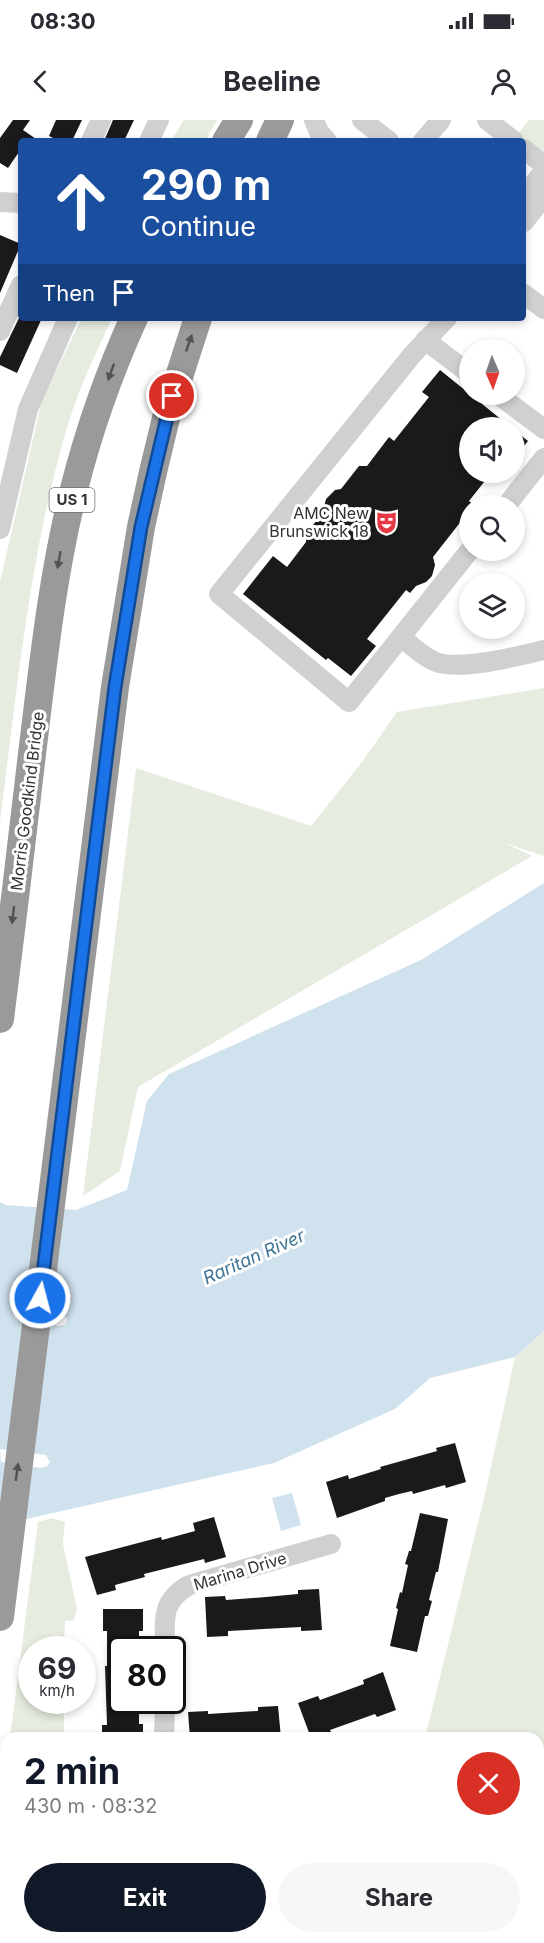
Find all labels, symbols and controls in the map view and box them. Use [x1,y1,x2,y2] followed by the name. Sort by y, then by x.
[30,8,96,34] text: 08:30
[24,65,57,98] icon: back
[223,65,321,98] text: Beeline
[487,65,520,98] icon: person
[141,159,271,210] text: 290 m
[42,162,120,240] icon: ahead
[141,210,256,243] text: Continue
[107,276,140,309] icon: arrive
[42,280,95,306] text: Then
[185,334,195,352] one-way arrow
[459,339,525,405] north arrow
[459,339,525,639] map controls
[106,363,115,381] one-way arrow
[146,370,197,421] pin
[155,379,188,412] icon: arrive
[459,417,525,483] button: sound
[50,488,94,512] road number: US 1
[459,495,525,561] button: search
[269,503,369,541] place label: AMC New Brunswick 18
[374,509,400,535] theatre icon: AMC New Brunswick 18
[55,550,64,569] one-way arrow
[459,573,525,639] button: layers
[6,710,48,892] street label: Morris Goodkind Bridge
[8,905,18,924] one-way arrow
[200,1224,309,1288] water label: Raritan River
[8,1266,72,1330] position arrow
[13,1463,22,1482] one-way arrow
[191,1547,289,1595] street label: Marina Drive
[108,1636,186,1714] speed limit sign: 80
[38,1650,76,1686] text: 69
[39,1681,75,1700] text: km/h
[24,1749,120,1793] text: 2 min
[457,1752,520,1815] button: close
[24,1794,157,1818] text: 430 m · 08:32
[24,1863,266,1932] button: Exit
[278,1863,520,1932] button: Share

